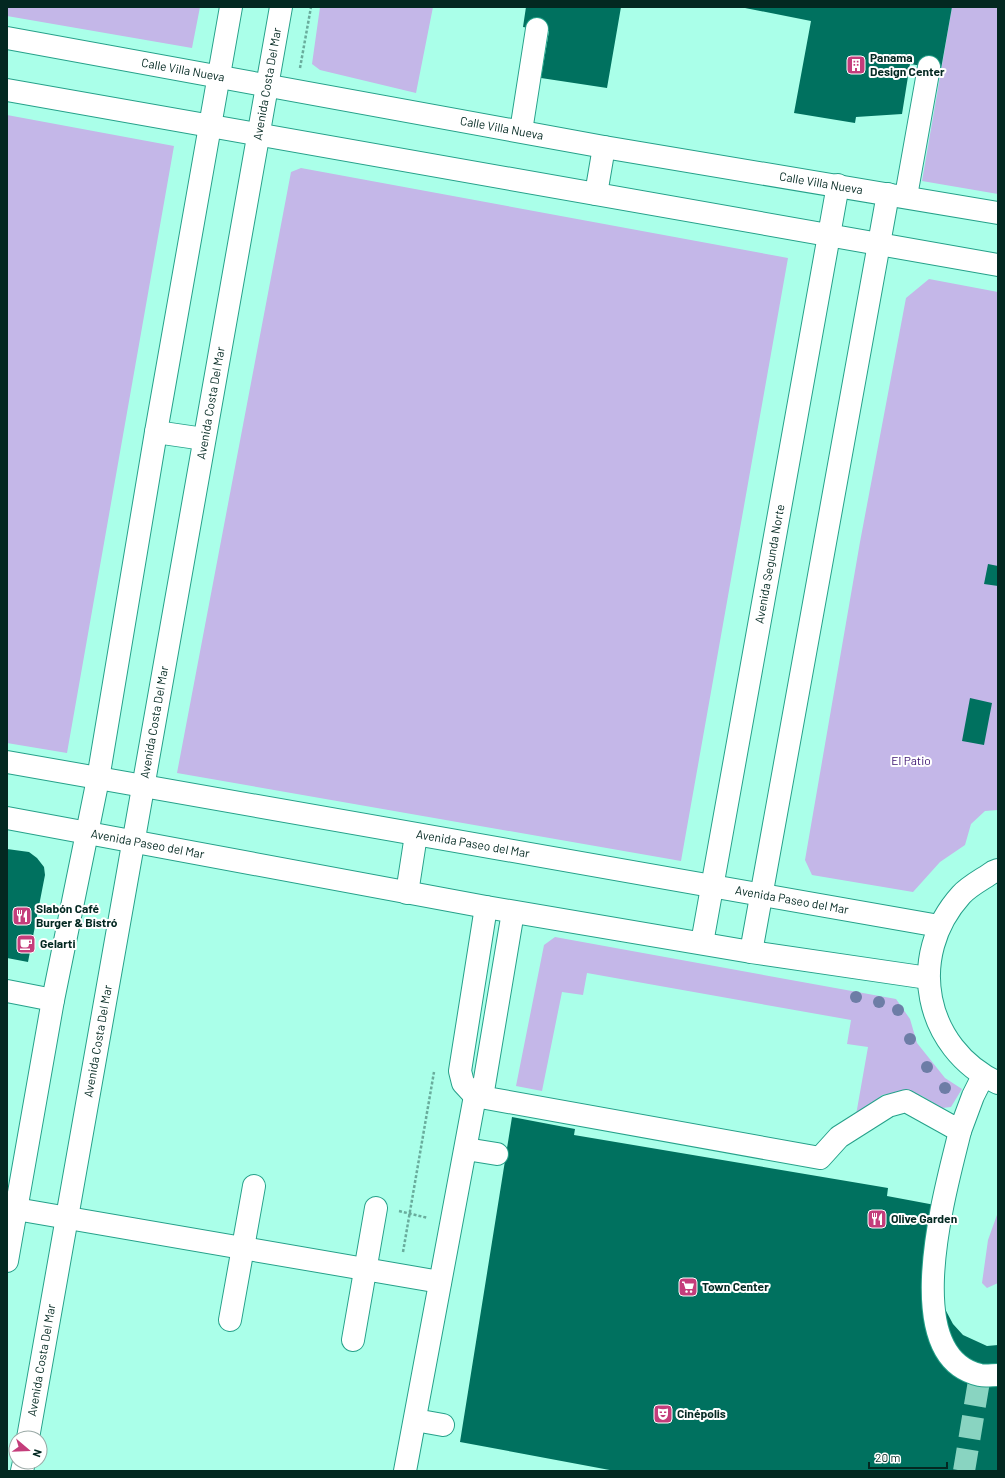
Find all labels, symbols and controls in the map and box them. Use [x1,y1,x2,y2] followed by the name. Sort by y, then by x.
[250,26,283,141] street label: Avenida Costa Del Mar
[870,50,945,78] place label: Panama Design Center
[845,54,867,76] building icon: Panama Design Center
[140,55,226,84] street label: Calle Villa Nueva
[459,113,545,142] street label: Calle Villa Nueva
[778,169,864,196] street label: Calle Villa Nueva
[193,345,227,460] street label: Avenida Costa Del Mar
[751,503,787,625] street label: Avenida Segunda Norte
[137,664,171,779] street label: Avenida Costa Del Mar
[891,753,931,767] park label: El Patio
[90,826,206,861] street label: Avenida Paseo del Mar
[415,826,532,860] street label: Avenida Paseo del Mar
[734,882,851,916] street label: Avenida Paseo del Mar
[36,901,118,929] place label: Slabón Café Burger & Bistró
[11,905,33,927] restaurant icon: Slabón Café Burger & Bistró
[15,933,37,955] cafe icon: Gelarti
[40,936,75,950] place label: Gelarti
[80,983,114,1098] street label: Avenida Costa Del Mar
[866,1208,888,1230] restaurant icon: Olive Garden
[891,1211,957,1225] place label: Olive Garden
[677,1276,699,1298] supermarket icon: Town Center
[702,1279,769,1293] place label: Town Center
[24,1302,58,1417] street label: Avenida Costa Del Mar
[652,1403,674,1425] theatre icon: Cinépolis
[677,1406,726,1420] place label: Cinépolis
[8,1430,48,1470] north arrow
[869,1444,947,1470] scale bar
[31,1448,45,1459] text: N
[875,1450,901,1464] text: 20 m

